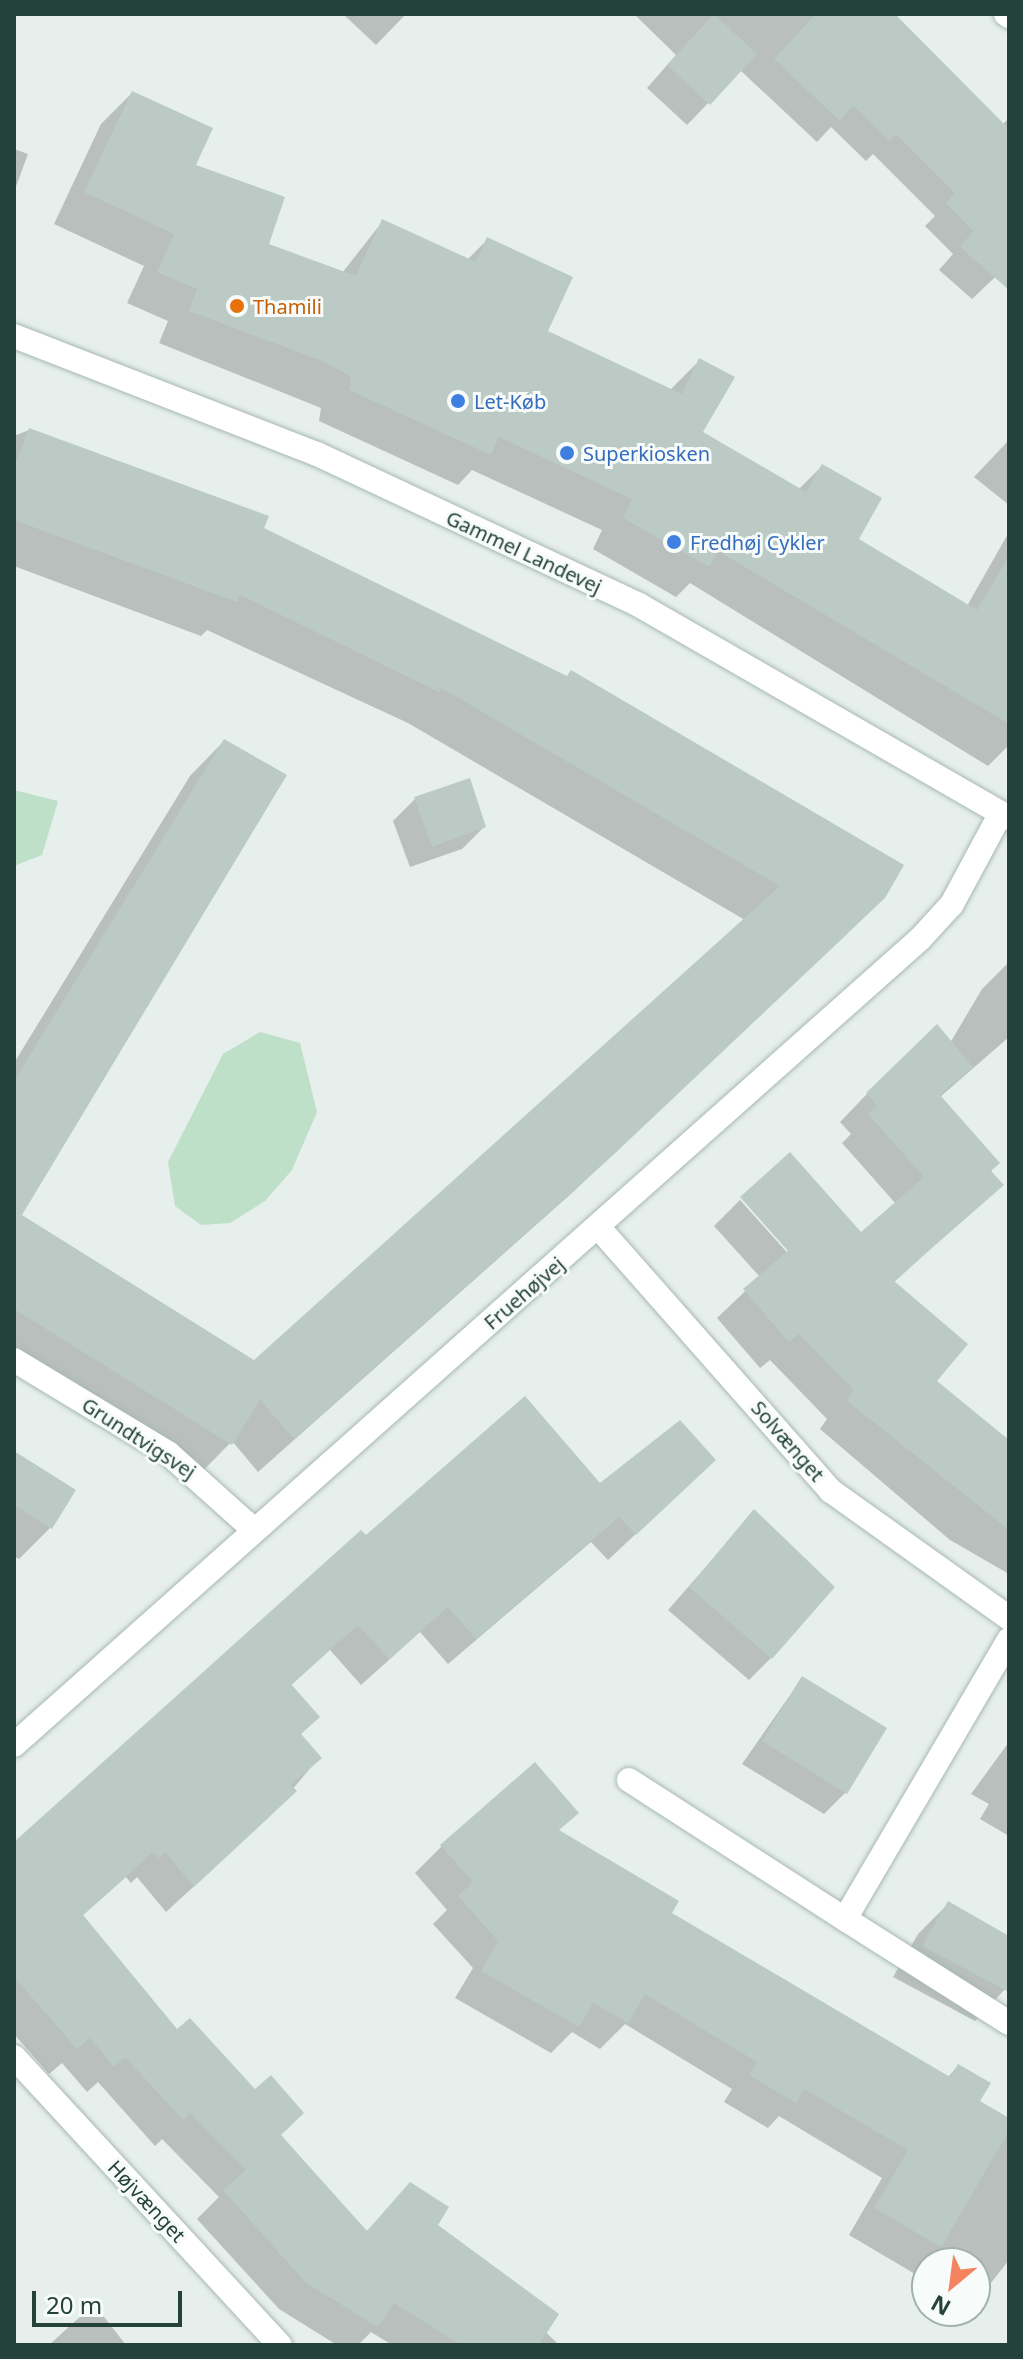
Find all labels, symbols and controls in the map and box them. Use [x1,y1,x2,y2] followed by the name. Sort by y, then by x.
[253,294,322,318] place label: Thamili
[228,297,246,315] marker: Thamili
[474,389,546,413] place label: Let-Køb
[449,392,467,410] marker: Let-Køb
[583,441,710,465] place label: Superkiosken
[558,444,576,462] marker: Superkiosken
[442,505,606,599] street label: Gammel Landevej
[690,530,825,554] place label: Fredhøj Cykler
[665,533,683,551] marker: Fredhøj Cykler
[479,1252,569,1334] street label: Fruehøjvej
[78,1392,200,1484] street label: Grundtvigsvej
[747,1396,829,1486] street label: Solvænget
[103,2155,191,2247] street label: Højvænget
[911,2247,991,2327] north arrow
[36,2275,186,2325] scale bar
[46,2288,102,2321] text: 20 m
[925,2289,955,2324] text: N

